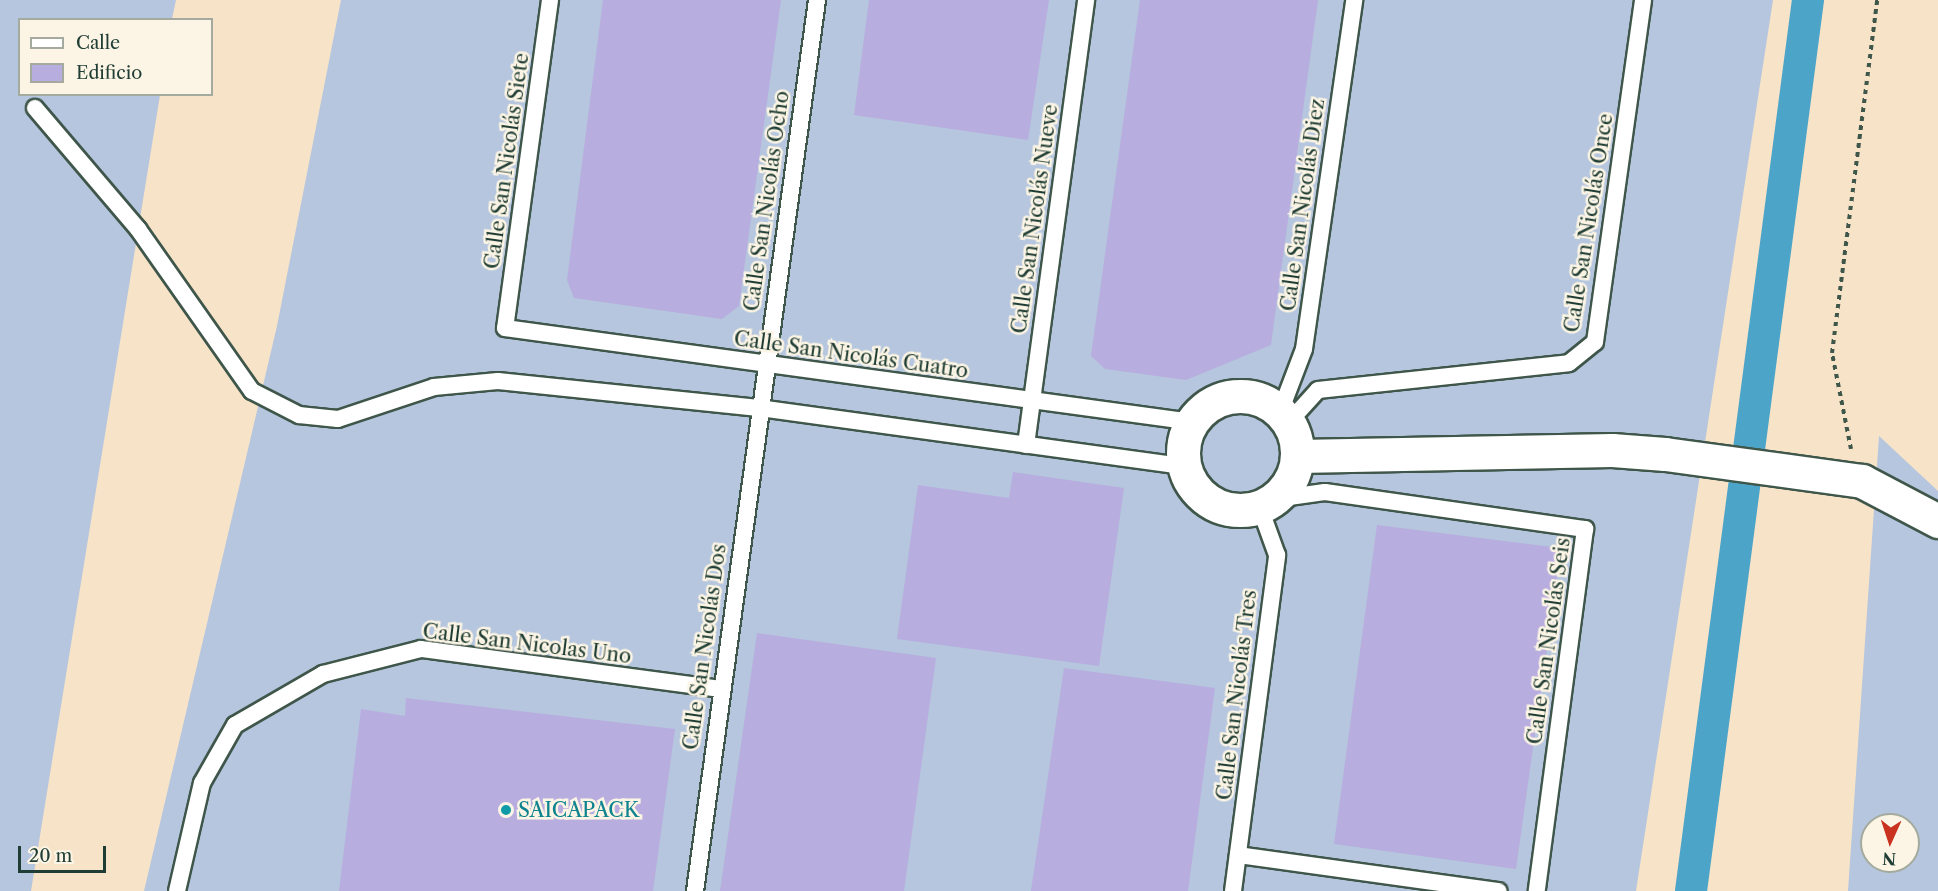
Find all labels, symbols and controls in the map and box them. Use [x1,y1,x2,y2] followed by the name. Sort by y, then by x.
[18,18,213,96] legend
[76,32,120,54] text: Calle
[480,51,534,271] street label: Calle San Nicolás Siete
[76,62,142,84] text: Edificio
[740,89,794,313] street label: Calle San Nicolás Ocho
[1276,97,1330,313] street label: Calle San Nicolás Diez
[1007,103,1063,335] street label: Calle San Nicolás Nueve
[1560,112,1618,334] street label: Calle San Nicolás Once
[732,327,970,383] street label: Calle San Nicolás Cuatro
[1523,536,1575,746] street label: Calle San Nicolás Seis
[679,543,731,751] street label: Calle San Nicolás Dos
[1212,588,1262,802] street label: Calle San Nicolás Tres
[421,619,633,669] street label: Calle San Nicolas Uno
[518,798,639,822] place label: SAICAPACK
[499,803,513,817] marker: SAICAPACK
[1860,813,1920,873] north arrow
[21,834,110,872] scale bar
[29,845,72,867] text: 20 m
[1882,849,1897,869] text: N

